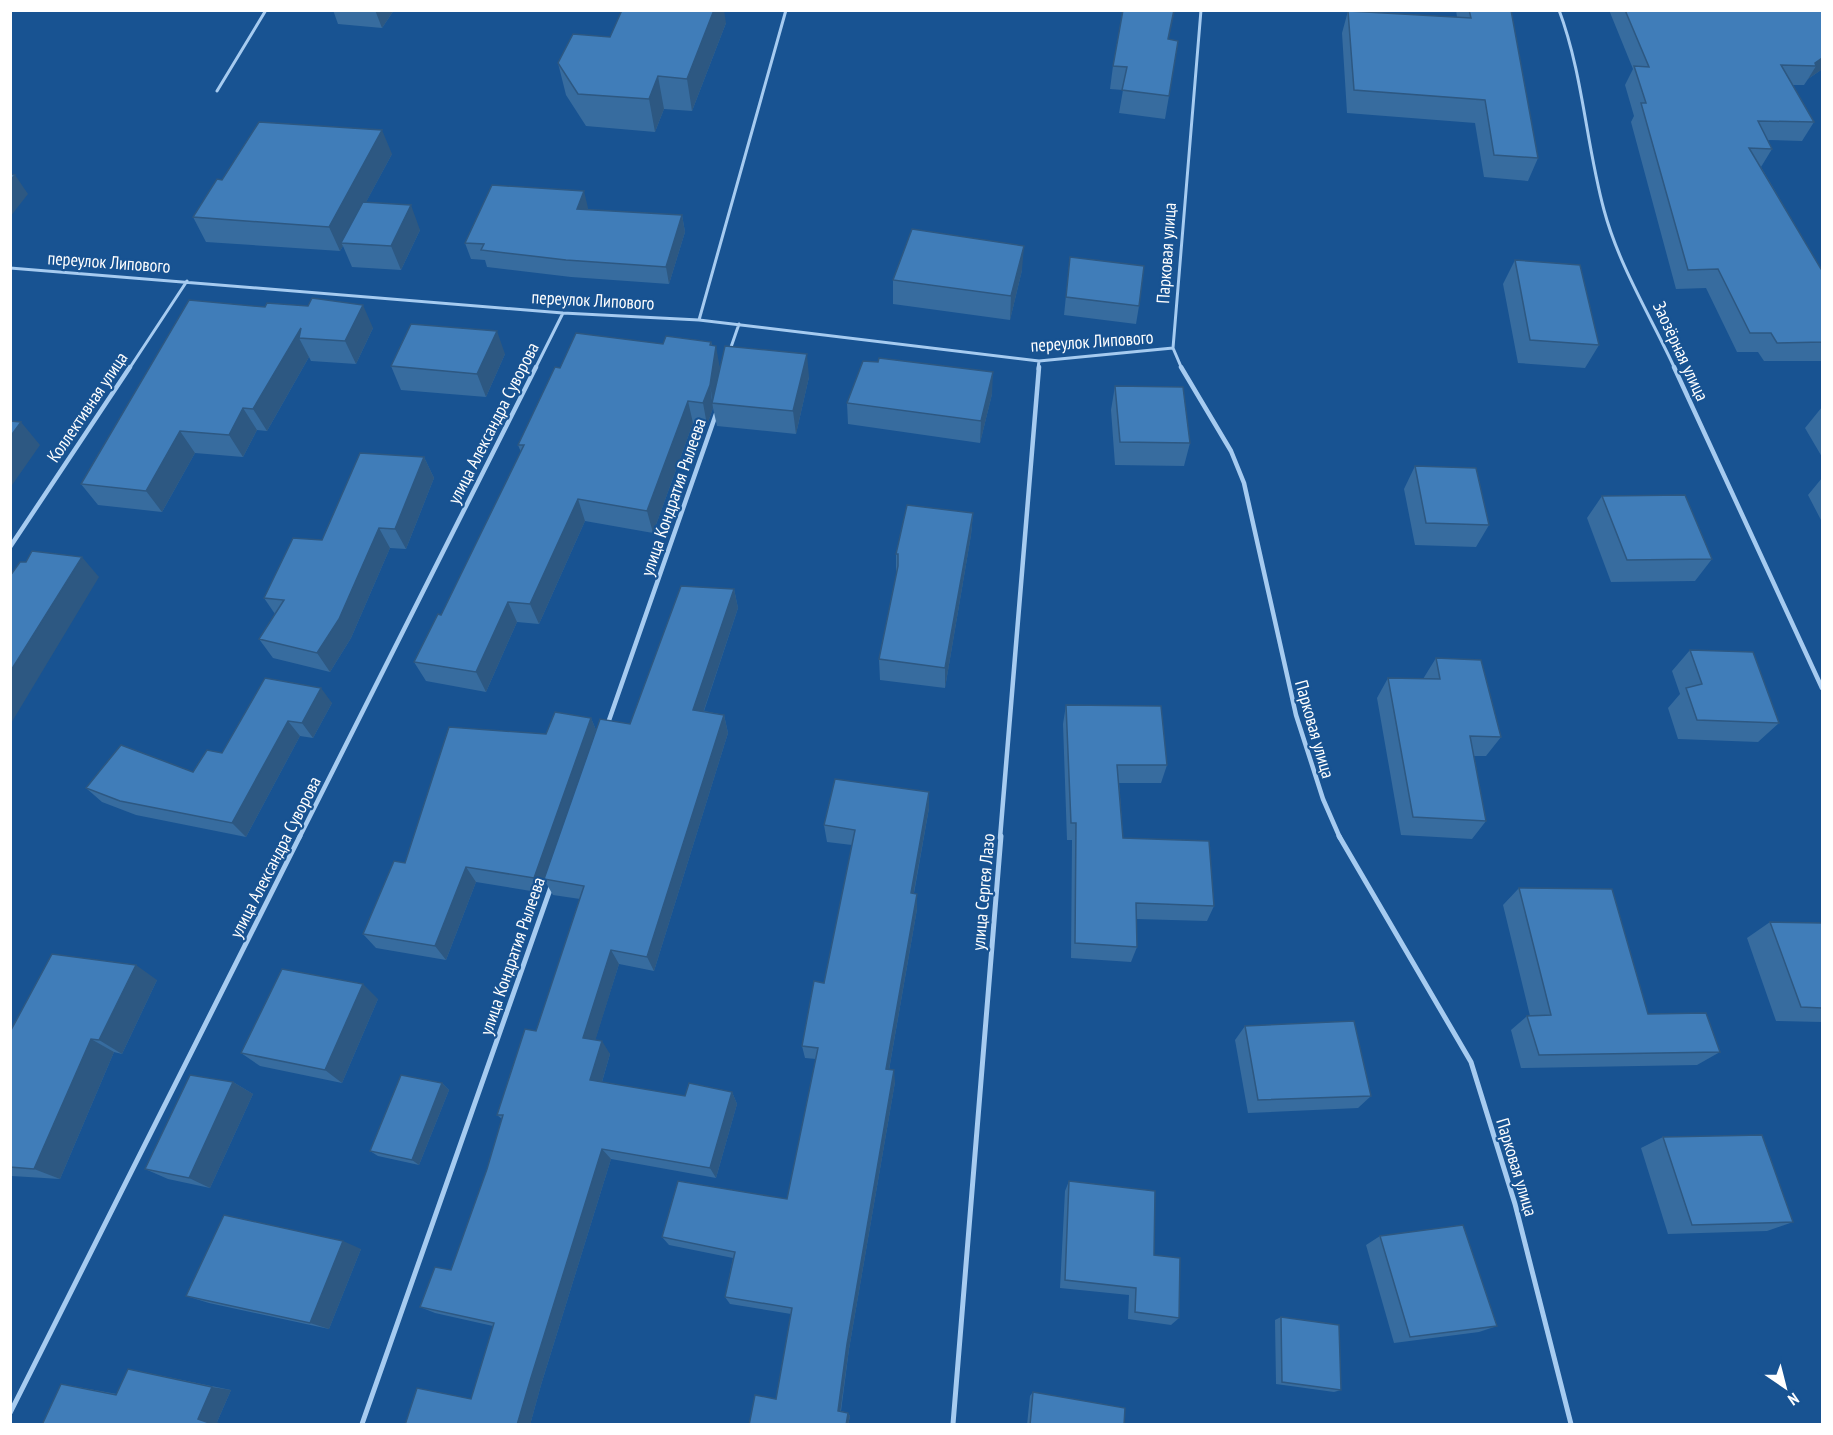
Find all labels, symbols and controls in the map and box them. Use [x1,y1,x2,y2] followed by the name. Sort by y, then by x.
[1151,202,1181,304] street label: Парковая улица
[47,246,171,278] street label: переулок Липового
[531,285,655,315] street label: переулок Липового
[1648,298,1714,404] street label: Заозёрная улица
[1030,325,1154,357] street label: переулок Липового
[442,338,544,508] street label: улица Александра Суворова
[42,347,132,467] street label: Коллективная улица
[635,415,711,579] street label: улица Кондратия Рылеева
[1290,677,1340,781] street label: Парковая улица
[224,772,326,942] street label: улица Александра Суворова
[966,832,1000,951] street label: улица Сергея Лазо
[474,874,550,1038] street label: улица Кондратия Рылеева
[1491,1115,1543,1219] street label: Парковая улица
[1755,1357,1815,1417] north arrow
[1784,1389,1803,1410] text: N

